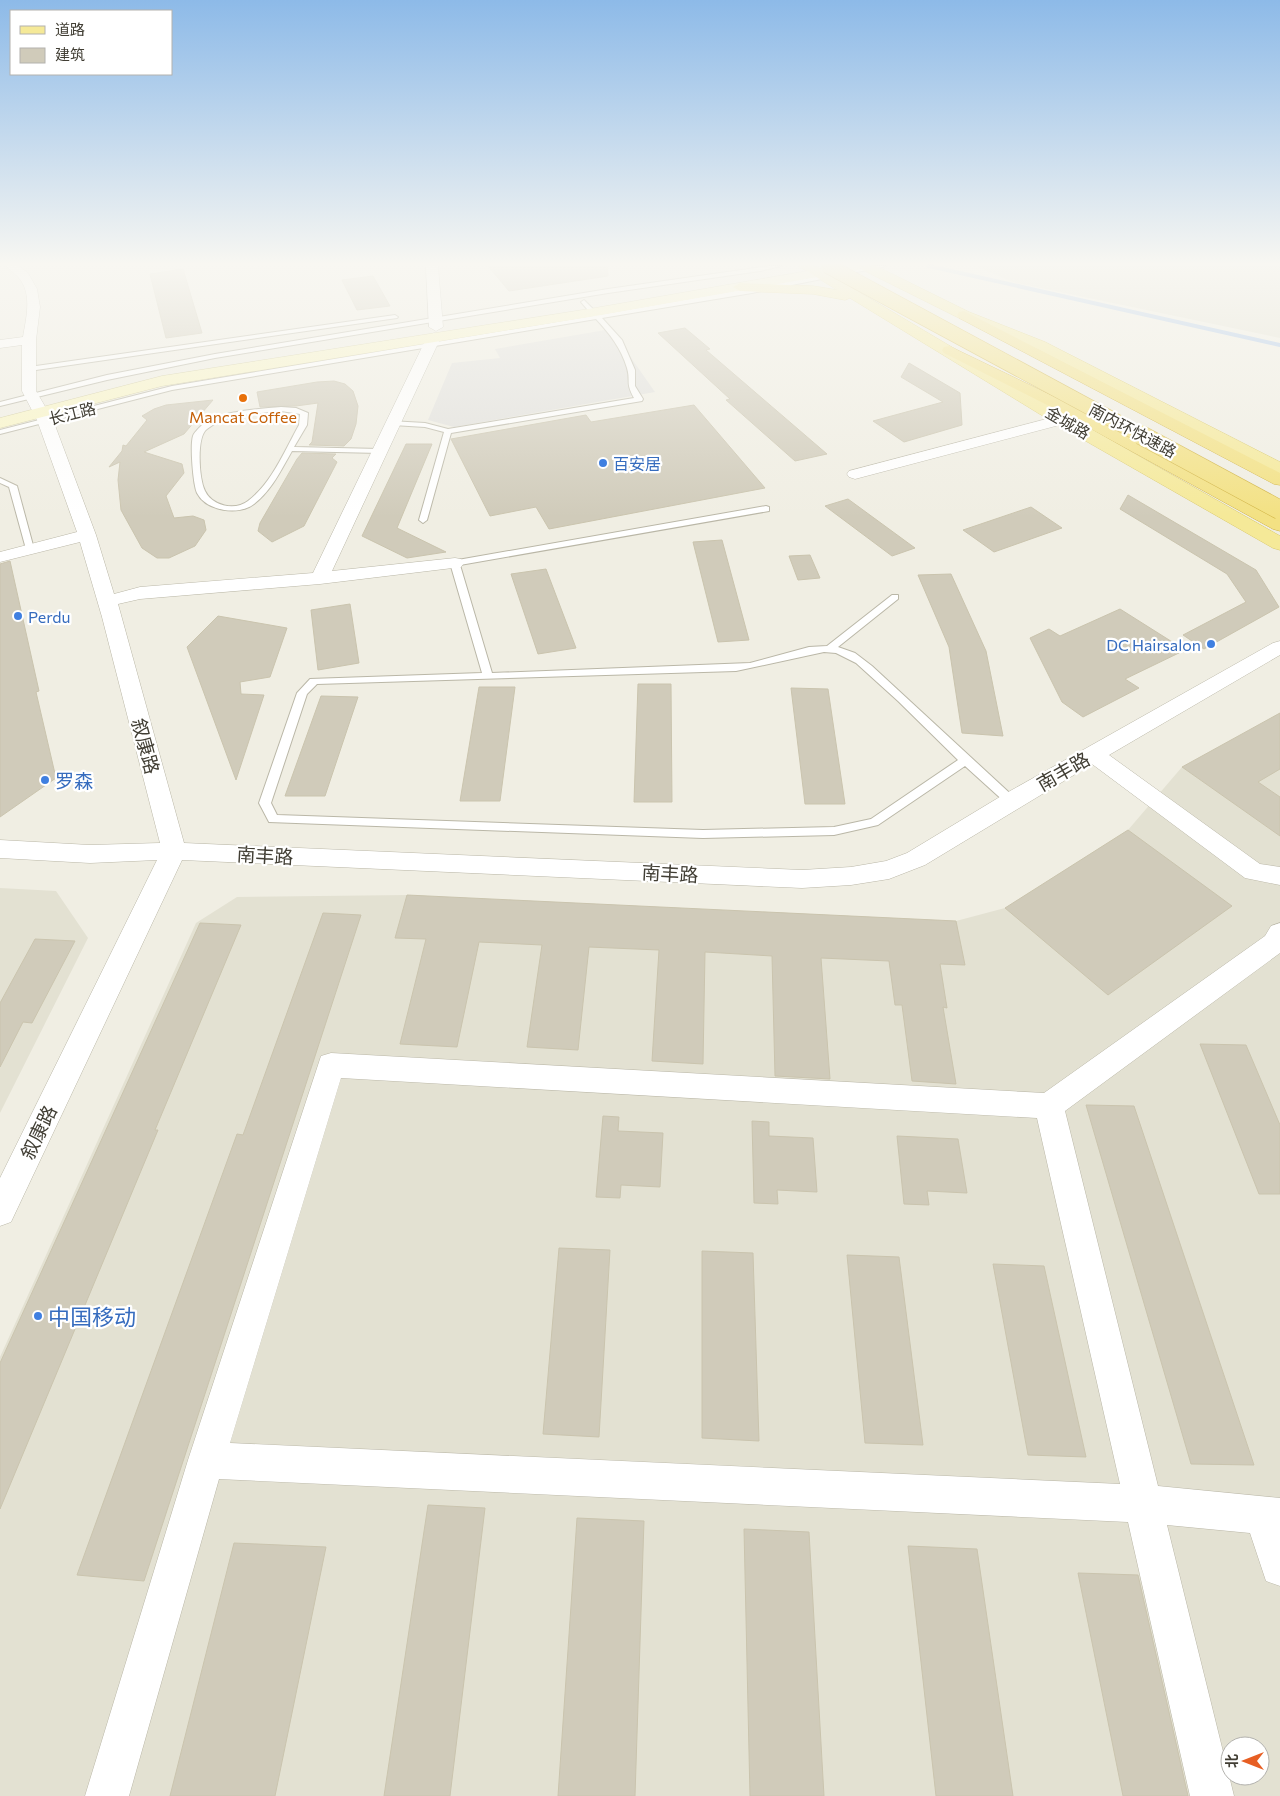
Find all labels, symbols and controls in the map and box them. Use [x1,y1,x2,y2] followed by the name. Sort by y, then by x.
[10,10,172,75] legend
[55,20,85,38] text: 道路
[55,45,85,63] text: 建筑
[237,392,249,404] marker: Mancat Coffee
[46,398,98,428] street label: 长江路
[1086,399,1180,461] street label: 南内环快速路
[1042,402,1094,442] street label: 金城路
[189,407,297,426] place label: Mancat Coffee
[613,454,661,473] place label: 百安居
[597,457,609,469] marker: 百安居
[28,607,71,626] place label: Perdu
[12,610,24,622] marker: Perdu
[1106,635,1201,654] place label: DC Hairsalon
[1205,638,1217,650] marker: DC Hairsalon
[128,715,164,777] street label: 叙康路
[1033,747,1093,795] street label: 南丰路
[55,769,93,792] place label: 罗森
[39,774,51,786] marker: 罗森
[236,842,294,868] street label: 南丰路
[641,860,699,886] street label: 南丰路
[15,1101,61,1163] street label: 叙康路
[48,1303,136,1330] place label: 中国移动
[32,1310,44,1322] marker: 中国移动
[1220,1736,1270,1786] north arrow
[1223,1754,1240,1768] text: 北

